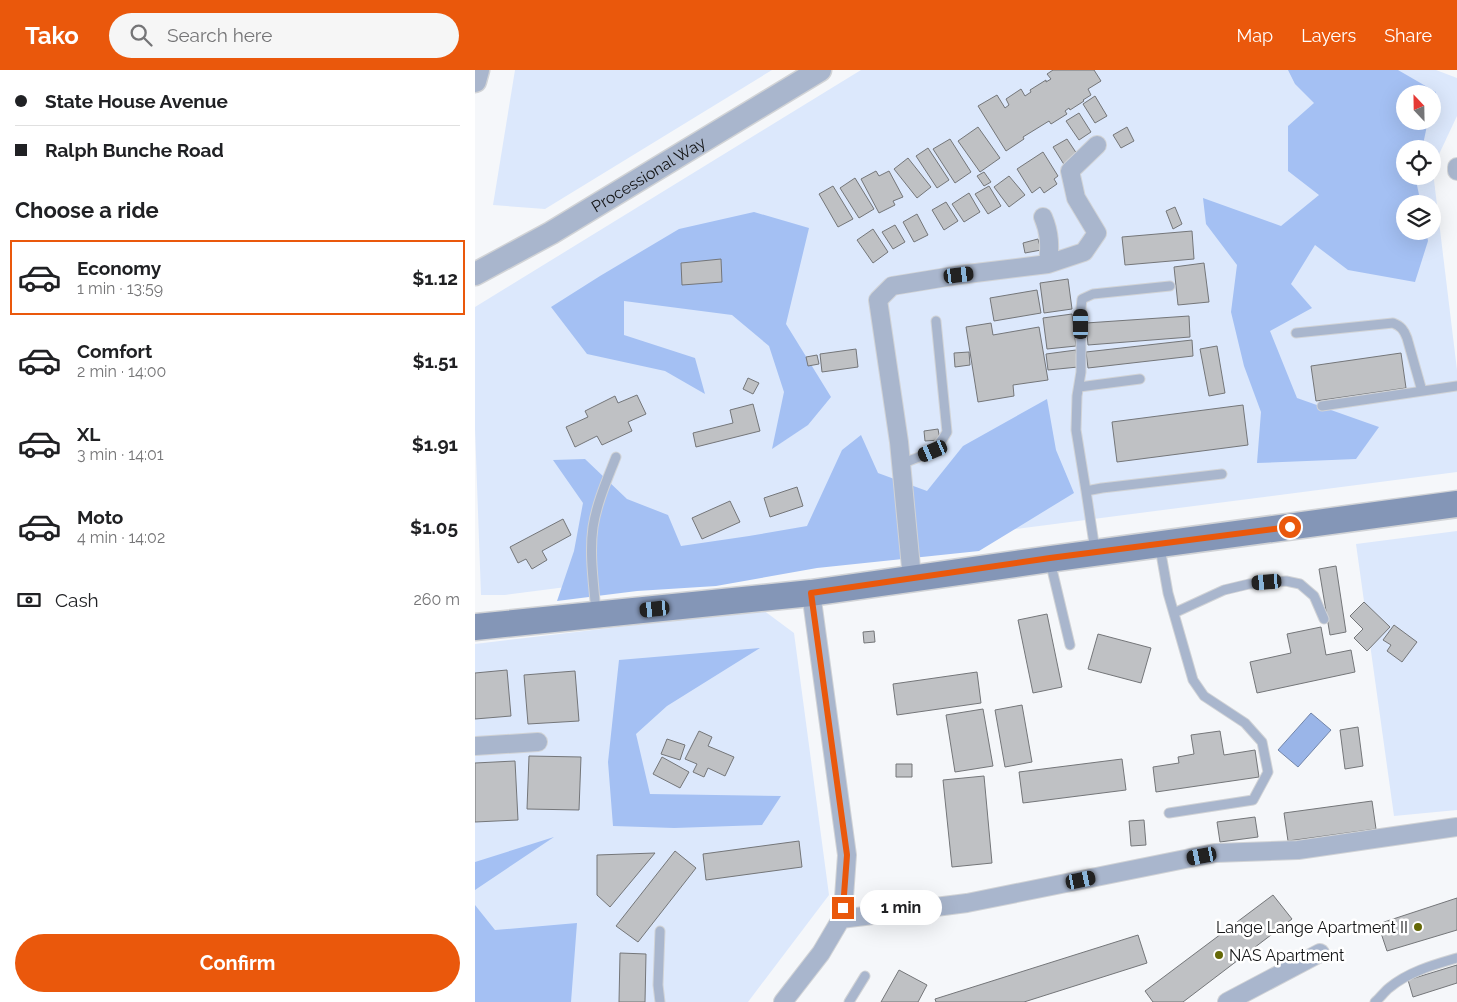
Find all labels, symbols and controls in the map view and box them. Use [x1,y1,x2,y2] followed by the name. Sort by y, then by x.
[109,13,459,58] search box
[25,21,79,50] text: Tako
[127,21,155,49] icon: search
[167,24,272,46] text: Search here
[1237,25,1273,46] text: Map
[1301,25,1356,46] text: Layers
[1384,25,1432,46] text: Share
[1396,85,1441,130] north arrow
[1396,85,1441,240] map controls
[45,90,228,112] text: State House Avenue
[588,132,709,216] street label: Processional Way
[45,139,224,161] text: Ralph Bunche Road
[1396,140,1441,185] button: locate
[1396,195,1441,240] button: layers
[15,197,159,223] text: Choose a ride
[17,255,62,300] icon: car
[77,257,161,279] text: Economy
[943,266,974,284] car
[412,267,458,289] text: $1.12
[77,279,163,298] text: 1 min · 13:59
[1073,309,1088,339] car
[17,338,62,383] icon: car
[77,340,152,362] text: Comfort
[412,350,458,372] text: $1.51
[77,362,166,381] text: 2 min · 14:00
[17,421,62,466] icon: car
[77,423,100,445] text: XL
[412,433,458,455] text: $1.91
[916,438,949,464] car
[77,445,164,464] text: 3 min · 14:01
[17,504,62,549] icon: car
[77,506,123,528] text: Moto
[410,516,458,538] text: $1.05
[1279,516,1301,538] route start
[77,528,165,547] text: 4 min · 14:02
[1251,573,1282,591] car
[15,586,43,614] icon: cash
[55,589,99,611] text: Cash
[413,590,460,609] text: 260 m
[639,600,670,618] car
[1185,846,1218,866] car
[1064,870,1097,890] car
[861,890,943,926] callout: 1 min
[832,897,854,919] route end
[881,898,921,917] text: 1 min
[1216,918,1408,937] place label: Lange Lange Apartment II
[1412,921,1424,933] marker: Lange Lange Apartment II
[15,934,460,992] button: Confirm
[1229,946,1345,965] place label: NAS Apartment
[1213,949,1225,961] marker: NAS Apartment

